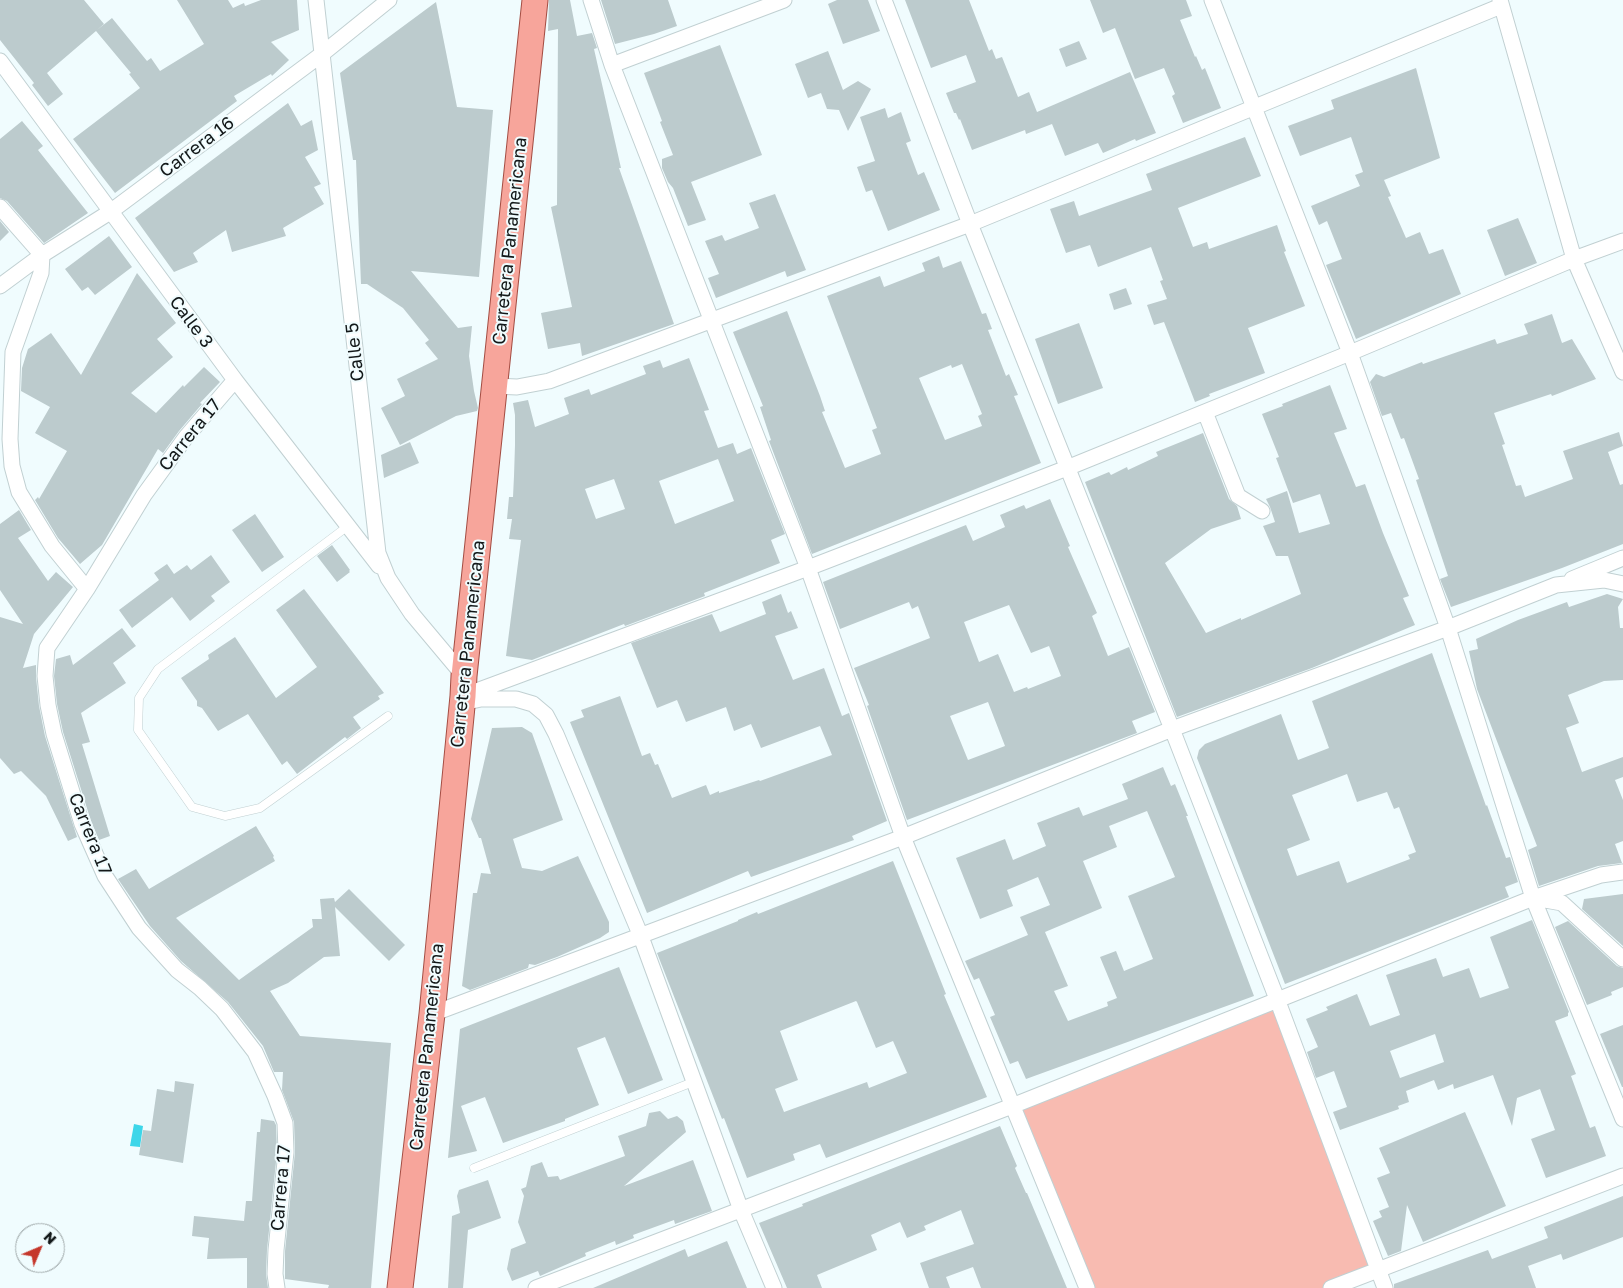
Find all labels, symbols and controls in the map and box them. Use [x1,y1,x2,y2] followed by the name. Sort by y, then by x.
[155,112,239,182] street label: Carrera 16
[488,136,532,346] street label: Carretera Panamericana
[165,292,217,352] street label: Calle 3
[341,321,369,383] street label: Calle 5
[154,395,226,475] street label: Carrera 17
[446,539,490,749] street label: Carretera Panamericana
[64,790,116,878] street label: Carrera 17
[405,942,449,1152] street label: Carretera Panamericana
[266,1144,296,1232] street label: Carrera 17
[15,1223,65,1273] north arrow
[40,1228,60,1248] text: N

